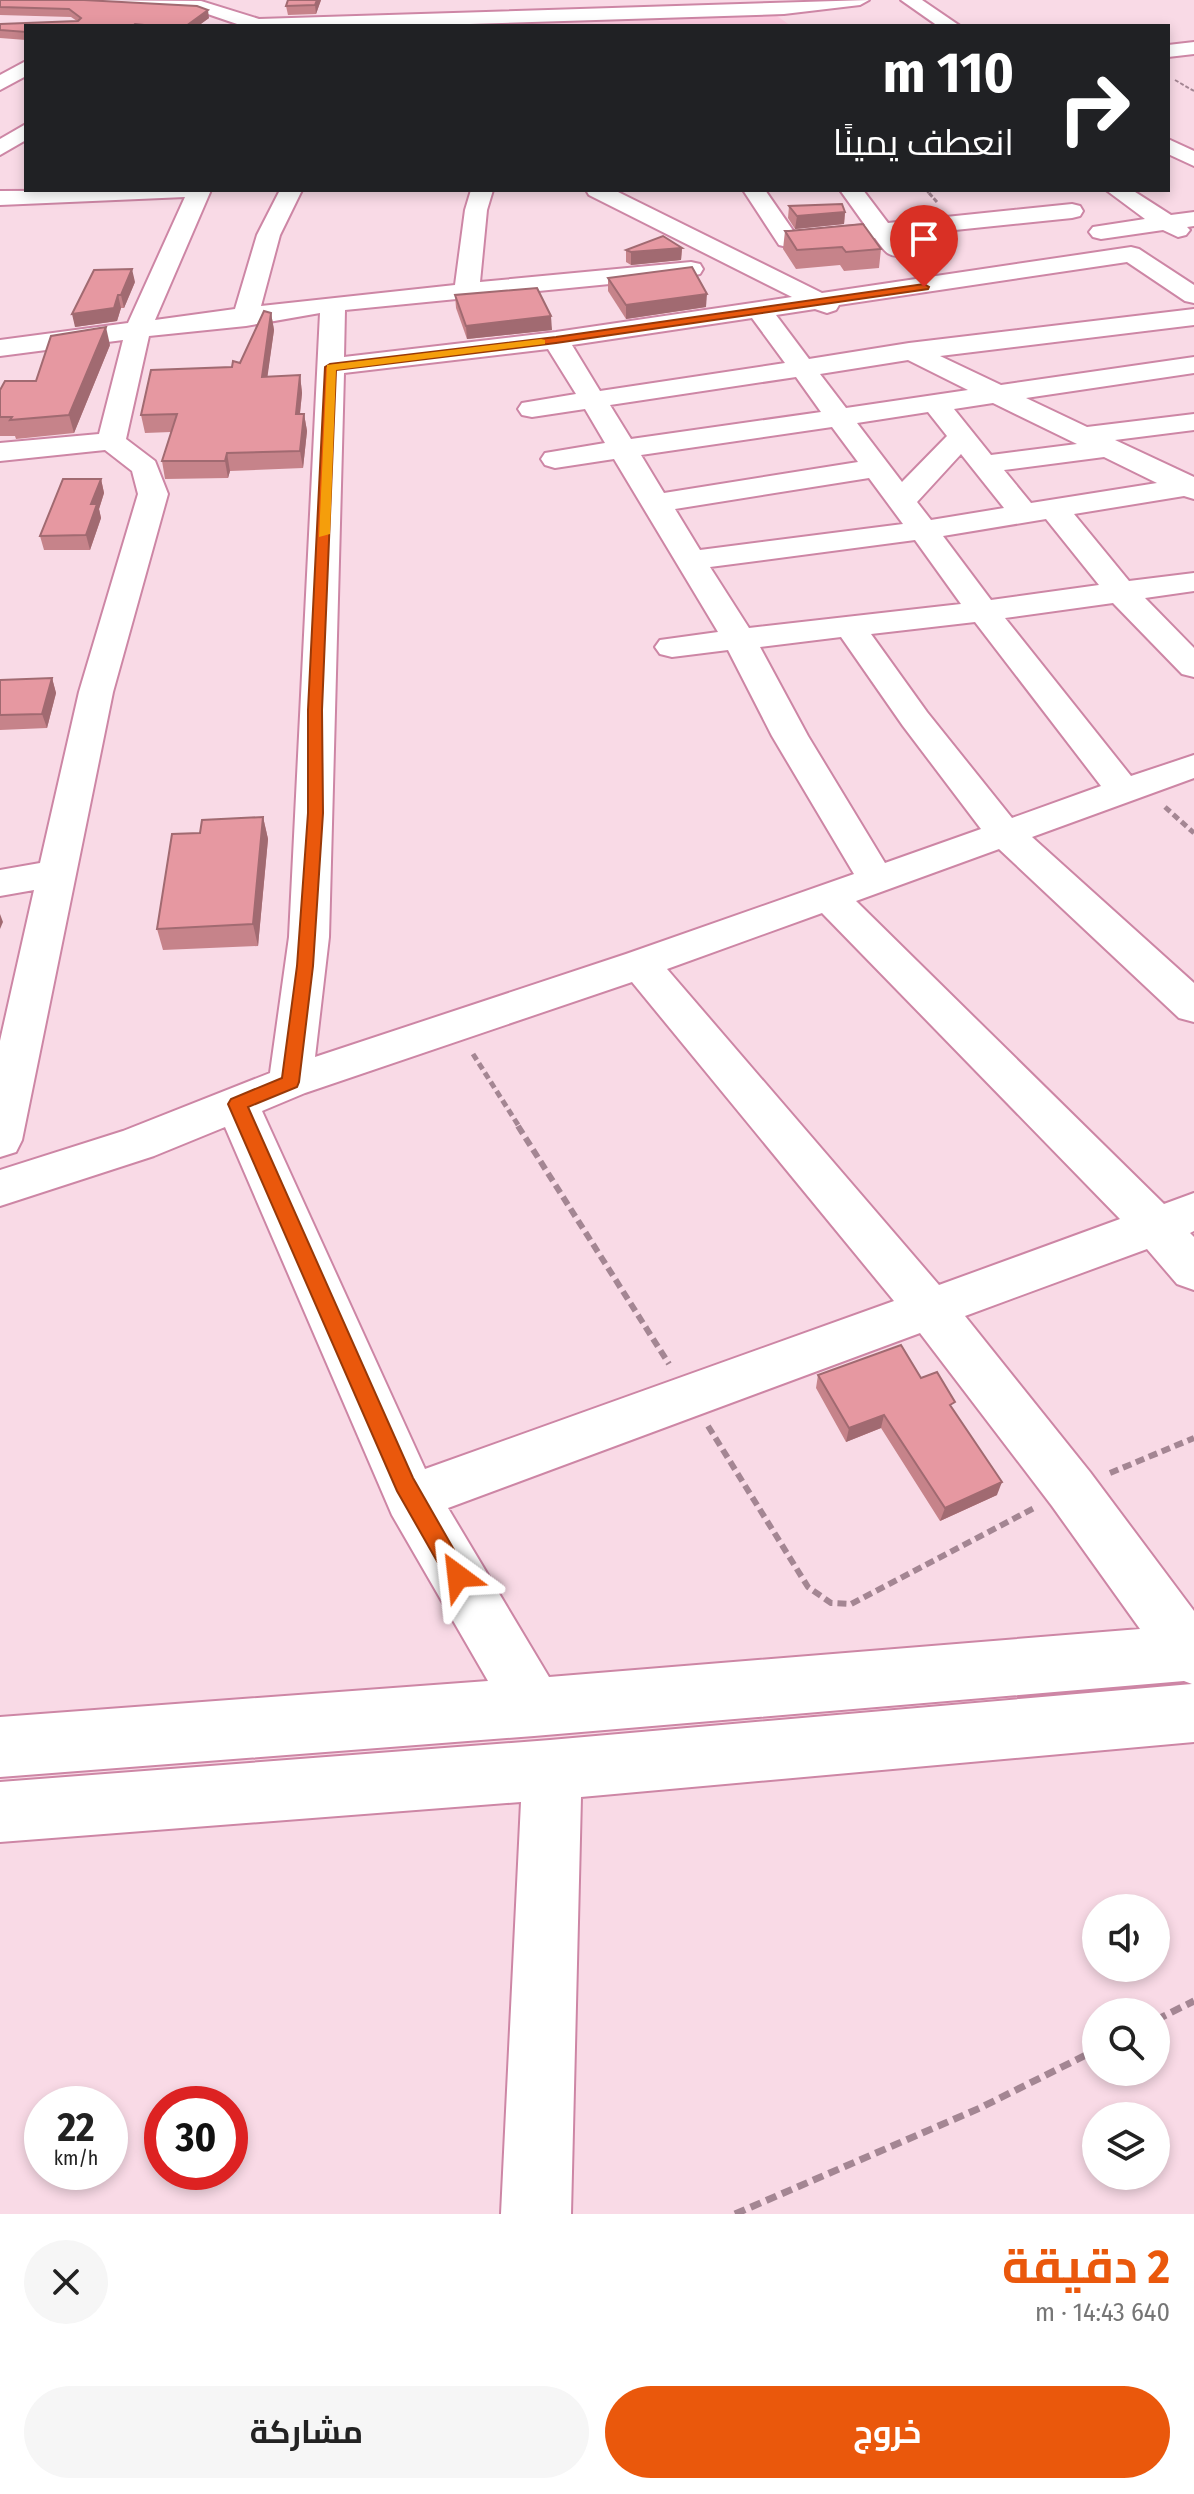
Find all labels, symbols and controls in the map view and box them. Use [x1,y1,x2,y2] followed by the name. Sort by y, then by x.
[883,40,1014,107] text: 110 m
[1042,56,1146,160] icon: right
[833,121,1014,165] text: انعطف يمينًا
[890,205,958,287] pin
[902,217,946,261] icon: arrive
[416,1534,500,1618] position arrow
[1082,1894,1170,2190] map controls
[1082,1894,1170,1982] button: sound
[1082,1998,1170,2086] button: search
[144,2086,248,2190] speed limit sign: 30
[1082,2102,1170,2190] button: layers
[57,2104,95,2152] text: 22
[54,2146,98,2170] text: km/h
[1002,2238,1170,2296] text: 2 دقيقة
[24,2240,108,2324] button: close
[1035,2297,1170,2328] text: 640 m · 14:43
[24,2386,589,2478] button: مشاركة
[605,2386,1170,2478] button: خروج

